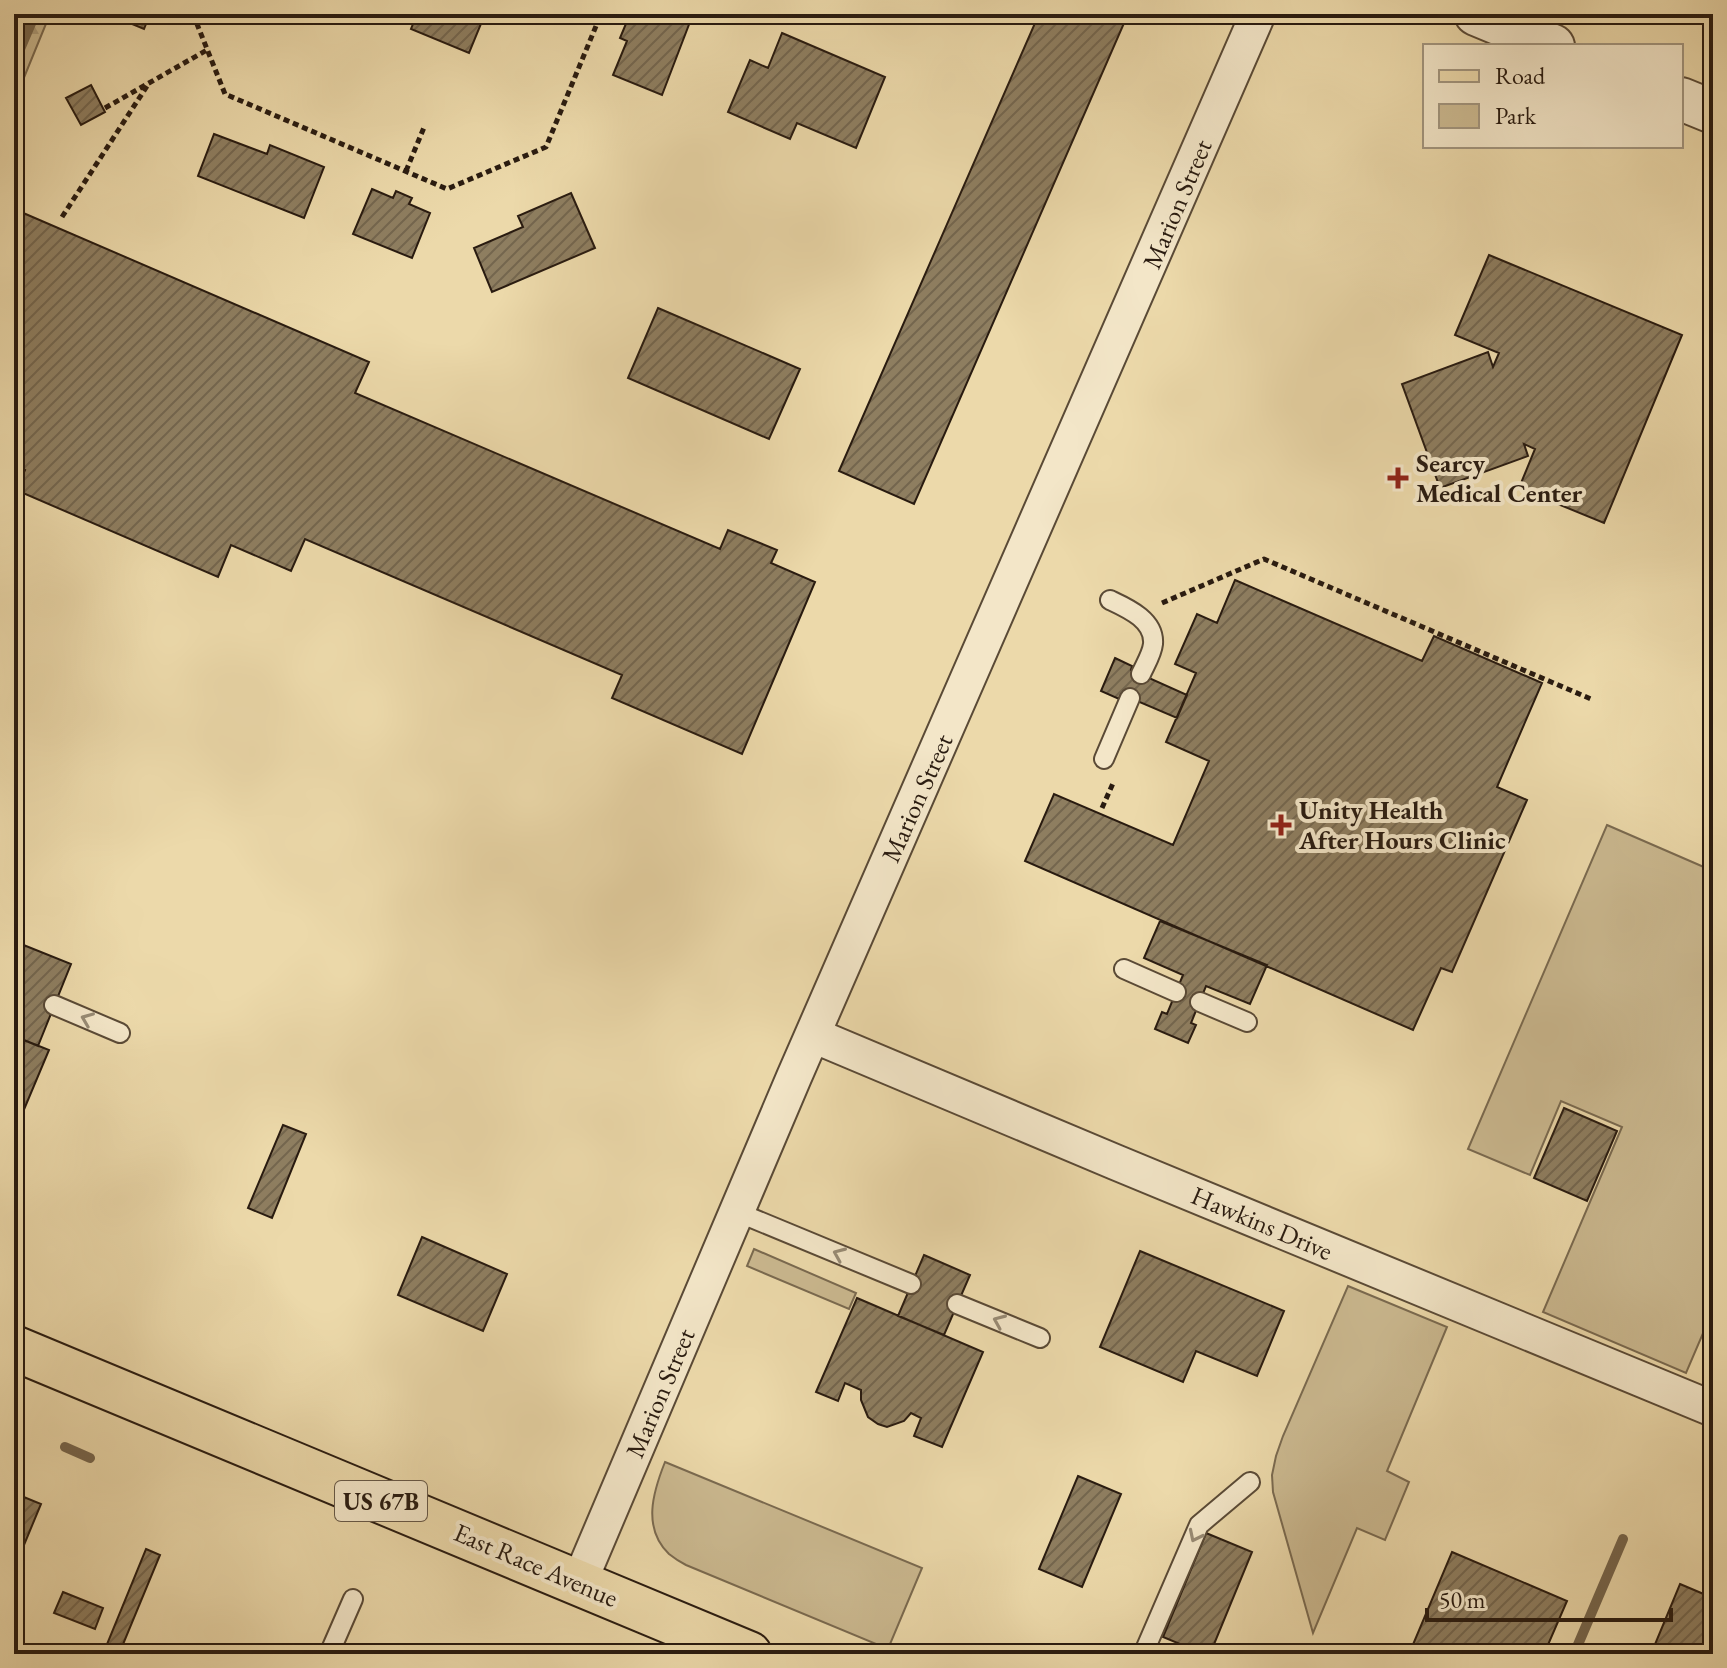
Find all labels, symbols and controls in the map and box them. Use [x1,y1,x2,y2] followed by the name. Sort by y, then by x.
[1423,44,1683,148] legend
[1495,60,1546,91] text: Road
[1495,100,1537,131] text: Park
[1135,134,1219,274] street label: Marion Street
[1416,446,1583,510] place label: Searcy Medical Center
[1387,467,1409,489] marker: Searcy Medical Center
[874,728,960,868] street label: Marion Street
[1298,793,1506,857] place label: Unity Health After Hours Clinic
[1270,814,1292,836] marker: Unity Health After Hours Clinic
[81,1012,95,1029] one-way arrow
[1186,1178,1338,1268] street label: Hawkins Drive
[833,1248,848,1264] one-way arrow
[993,1314,1007,1330] one-way arrow
[618,1323,702,1463] street label: Marion Street
[335,1481,427,1521] road number: US 67B
[449,1515,623,1615] street label: East Race Avenue
[1189,1528,1205,1543] one-way arrow
[1427,1572,1671,1622] scale bar
[1439,1584,1486,1615] text: 50 m

